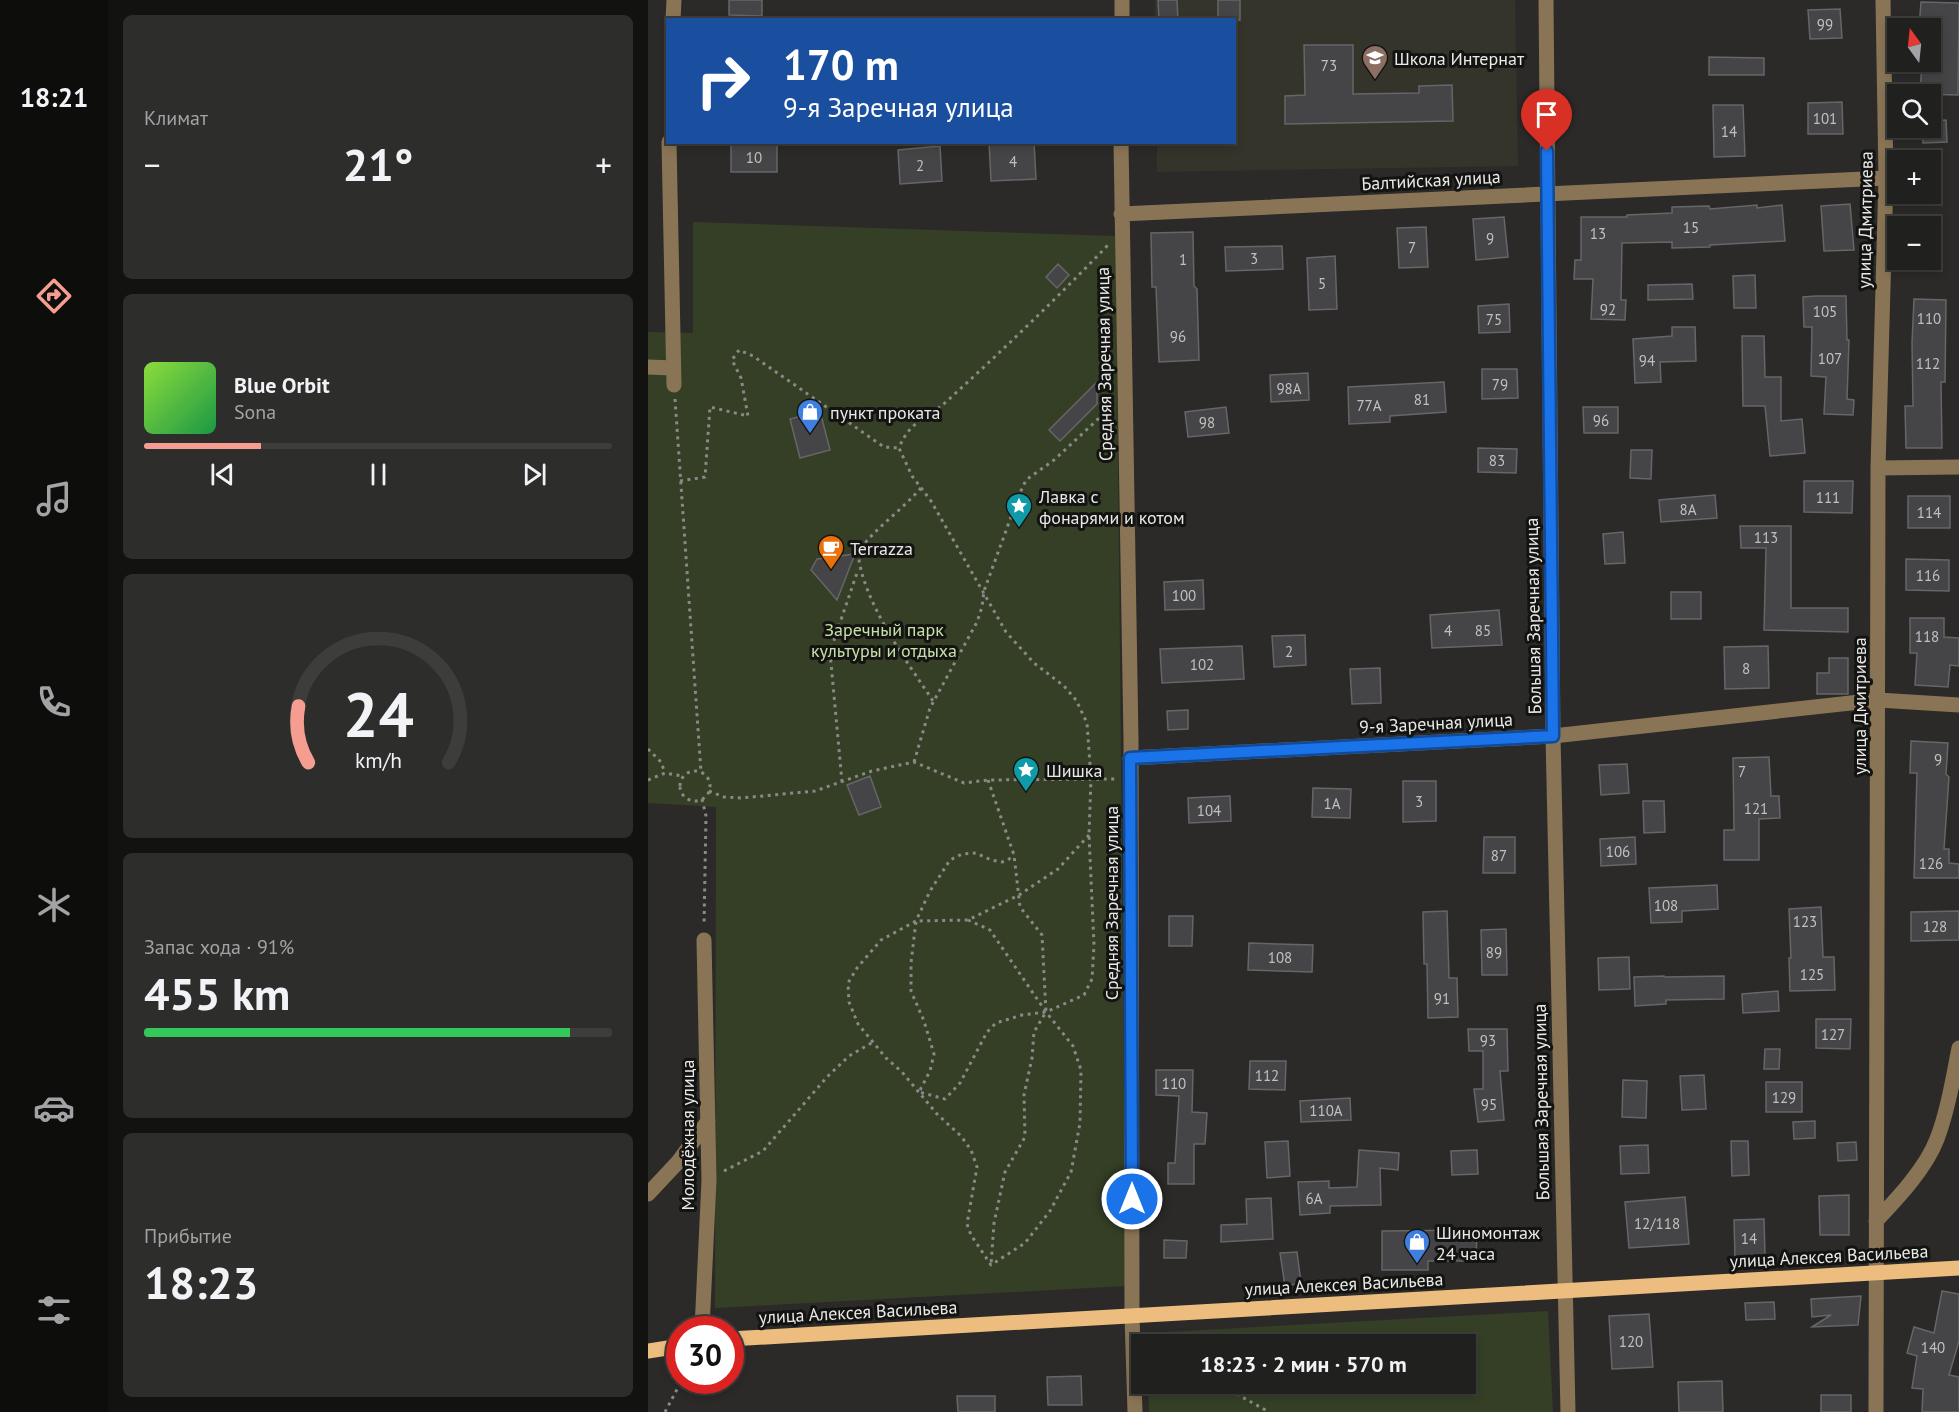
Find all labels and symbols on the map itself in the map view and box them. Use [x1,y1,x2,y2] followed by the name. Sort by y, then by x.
[1817,15,1833,34] house number: 99
[1887,18,1941,72] north arrow
[1360,43,1390,81] school or university icon: Школа Интернат
[1394,47,1525,70] place label: Школа Интернат
[1321,56,1337,75] house number: 73
[1521,89,1572,151] pin
[1813,109,1837,128] house number: 101
[1721,122,1737,141] house number: 14
[746,148,762,167] house number: 10
[1852,151,1878,289] street label: улица Дмитриева
[1009,152,1017,171] house number: 4
[916,156,924,175] house number: 2
[1361,165,1501,195] street label: Балтийская улица
[1683,218,1699,237] house number: 15
[1590,224,1606,243] house number: 13
[1486,229,1494,248] house number: 9
[1408,238,1416,257] house number: 7
[1250,249,1258,268] house number: 3
[1179,250,1187,269] house number: 1
[1091,267,1117,461] street label: Средняя Заречная улица
[1318,274,1326,293] house number: 5
[1600,300,1616,319] house number: 92
[1813,302,1837,321] house number: 105
[1917,309,1941,328] house number: 110
[1486,310,1502,329] house number: 75
[1170,327,1186,346] house number: 96
[1818,349,1842,368] house number: 107
[1639,351,1655,370] house number: 94
[1916,354,1940,373] house number: 112
[1492,375,1508,394] house number: 79
[1276,379,1302,398] house number: 98А
[1414,390,1430,409] house number: 81
[1356,396,1382,415] house number: 77А
[795,397,825,435] shop icon: пункт проката
[830,401,940,424] place label: пункт проката
[1593,411,1609,430] house number: 96
[1199,413,1215,432] house number: 98
[1489,451,1505,470] house number: 83
[1038,485,1185,529] place label: Лавка с фонарями и котом
[1816,488,1840,507] house number: 111
[1004,491,1034,529] place icon: Лавка с фонарями и котом
[1680,500,1697,519] house number: 8А
[1917,503,1941,522] house number: 114
[1520,518,1546,714] street label: Большая Заречная улица
[1754,528,1778,547] house number: 113
[816,533,846,571] cafe icon: Terrazza
[850,537,913,560] place label: Terrazza
[1916,566,1940,585] house number: 116
[1172,586,1196,605] house number: 100
[811,618,957,662] park label: Заречный парк культуры и отдыха
[1444,621,1452,640] house number: 4
[1475,621,1491,640] house number: 85
[1915,627,1939,646] house number: 118
[1848,637,1871,775] street label: улица Дмитриева
[1285,642,1293,661] house number: 2
[1190,655,1214,674] house number: 102
[1742,659,1750,678] house number: 8
[1359,707,1513,739] street label: 9-я Заречная улица
[1934,750,1942,769] house number: 9
[1011,755,1041,793] place icon: Шишка
[1046,759,1102,782] place label: Шишка
[1738,762,1746,781] house number: 7
[1415,792,1423,811] house number: 3
[1324,794,1341,813] house number: 1А
[1744,799,1768,818] house number: 121
[1197,801,1221,820] house number: 104
[1100,806,1123,1000] street label: Средняя Заречная улица
[1606,842,1630,861] house number: 106
[1491,846,1507,865] house number: 87
[1919,854,1943,873] house number: 126
[1654,896,1678,915] house number: 108
[1793,912,1817,931] house number: 123
[1923,917,1947,936] house number: 128
[1486,943,1502,962] house number: 89
[1268,948,1292,967] house number: 108
[1800,965,1824,984] house number: 125
[1434,989,1450,1008] house number: 91
[1528,1004,1554,1200] street label: Большая Заречная улица
[1821,1025,1845,1044] house number: 127
[1480,1031,1496,1050] house number: 93
[676,1060,699,1210] street label: Молодёжная улица
[1255,1066,1279,1085] house number: 112
[1162,1074,1186,1093] house number: 110
[1772,1088,1796,1107] house number: 129
[1481,1095,1497,1114] house number: 95
[1309,1101,1343,1120] house number: 110А
[1100,1167,1164,1231] position arrow
[1306,1189,1323,1208] house number: 6А
[1634,1214,1680,1233] house number: 12/118
[1436,1221,1540,1265] place label: Шиномонтаж 24 часа
[1402,1227,1432,1265] shop icon: Шиномонтаж 24 часа
[1741,1229,1757,1248] house number: 14
[1729,1239,1929,1273] street label: улица Алексея Васильева
[1244,1267,1444,1301] street label: улица Алексея Васильева
[758,1295,958,1329] street label: улица Алексея Васильева
[666,1316,744,1394] speed limit sign: 30
[1619,1332,1643,1351] house number: 120
[1921,1338,1945,1357] house number: 140

